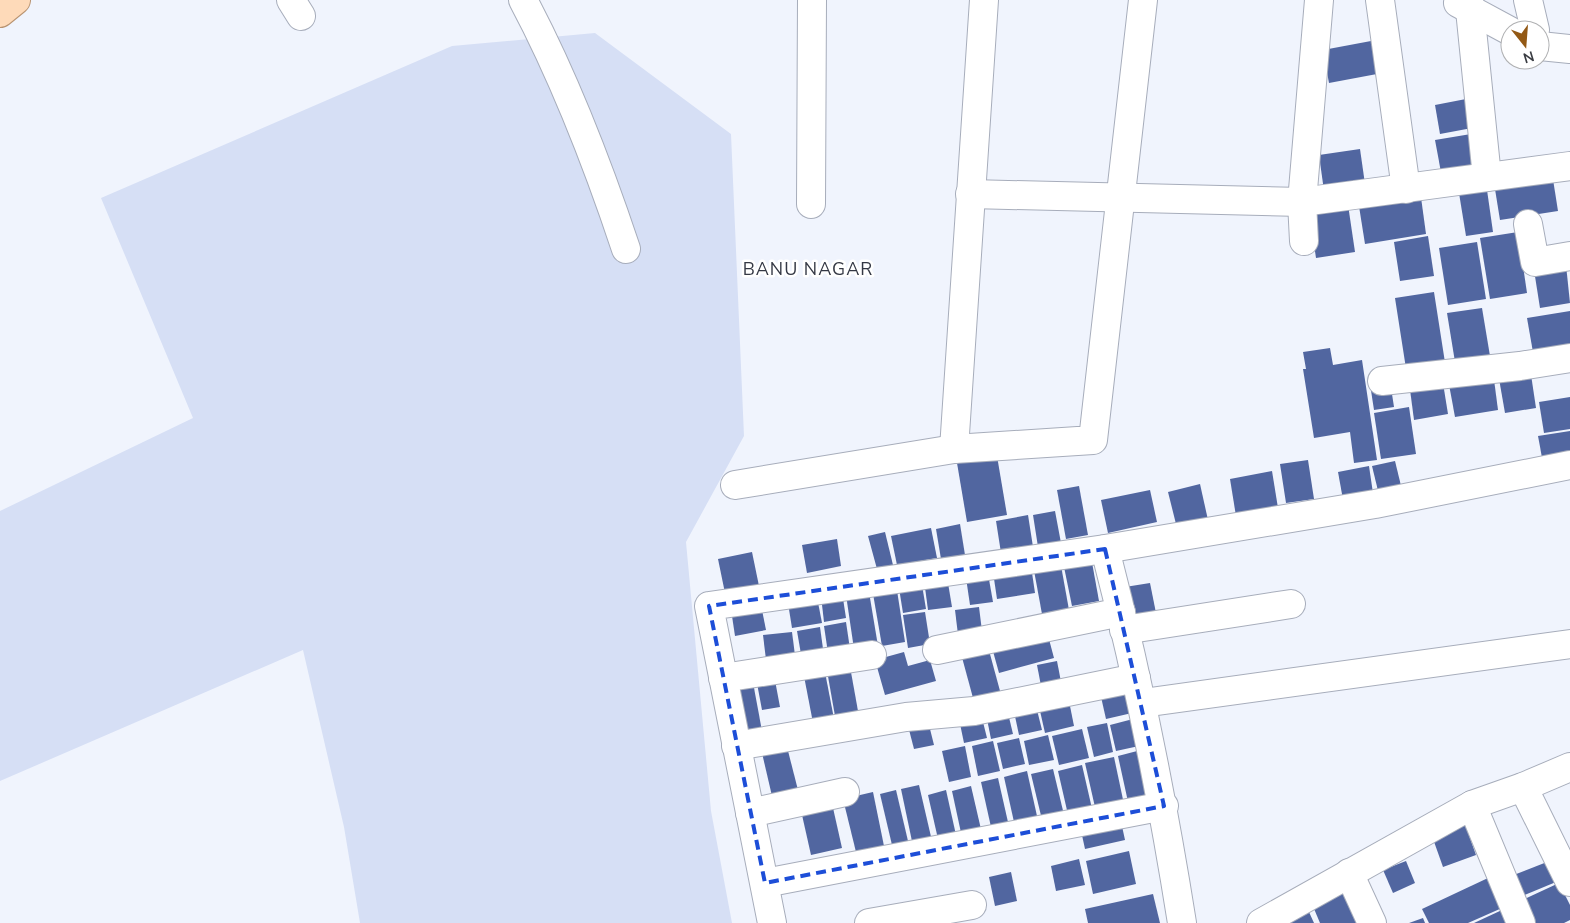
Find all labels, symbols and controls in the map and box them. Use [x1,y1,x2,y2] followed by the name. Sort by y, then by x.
[1500,20,1550,70] north arrow
[1521,46,1536,68] text: N
[743,257,873,281] district label: BANU NAGAR

